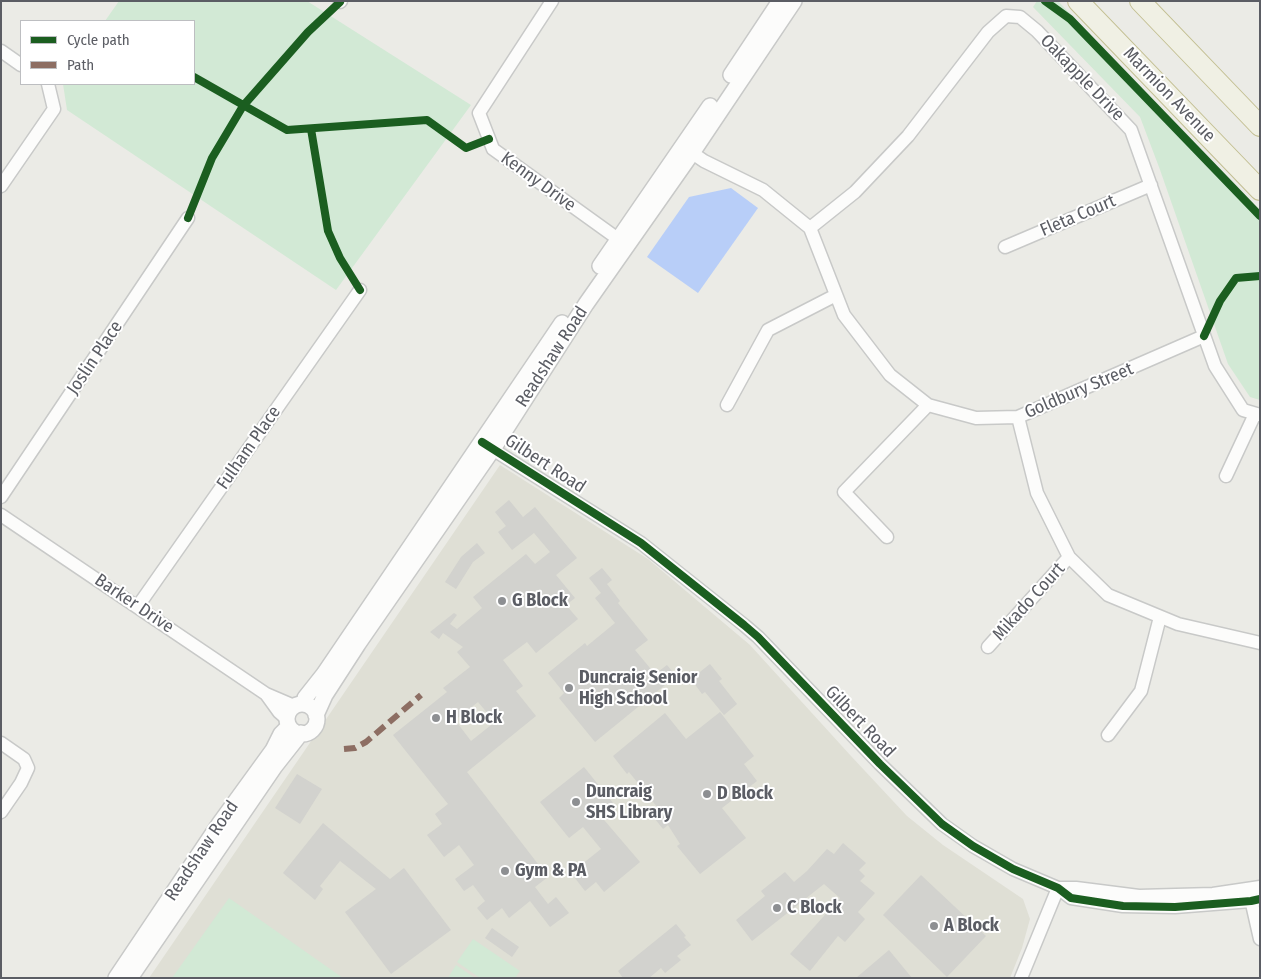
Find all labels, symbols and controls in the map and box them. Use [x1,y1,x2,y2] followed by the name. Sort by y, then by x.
[20,20,195,85] legend
[1035,30,1129,126] street label: Oakapple Drive
[67,31,130,49] text: Cycle path
[1118,43,1220,147] street label: Marmion Avenue
[67,56,94,74] text: Path
[496,148,580,216] street label: Kenny Drive
[1037,190,1119,242] street label: Fleta Court
[511,302,593,412] street label: Readshaw Road
[63,317,127,399] street label: Joslin Place
[1021,358,1137,424] street label: Goldbury Street
[212,402,286,494] street label: Fulham Place
[501,430,589,498] street label: Gilbert Road
[988,559,1070,645] street label: Mikado Court
[90,570,178,638] street label: Barker Drive
[512,590,568,612] place label: G Block
[496,595,508,607] marker: G Block
[579,667,697,710] place label: Duncraig Senior High School
[820,681,900,763] street label: Gilbert Road
[563,682,575,694] marker: Duncraig Senior High School
[446,707,502,729] place label: H Block
[430,712,442,724] marker: H Block
[586,781,672,824] place label: Duncraig SHS Library
[717,783,773,805] place label: D Block
[701,788,713,800] marker: D Block
[570,796,582,808] marker: Duncraig SHS Library
[161,797,243,905] street label: Readshaw Road
[515,860,586,882] place label: Gym & PA
[499,865,511,877] marker: Gym & PA
[787,897,842,919] place label: C Block
[771,902,783,914] marker: C Block
[944,915,999,937] place label: A Block
[928,920,940,932] marker: A Block

